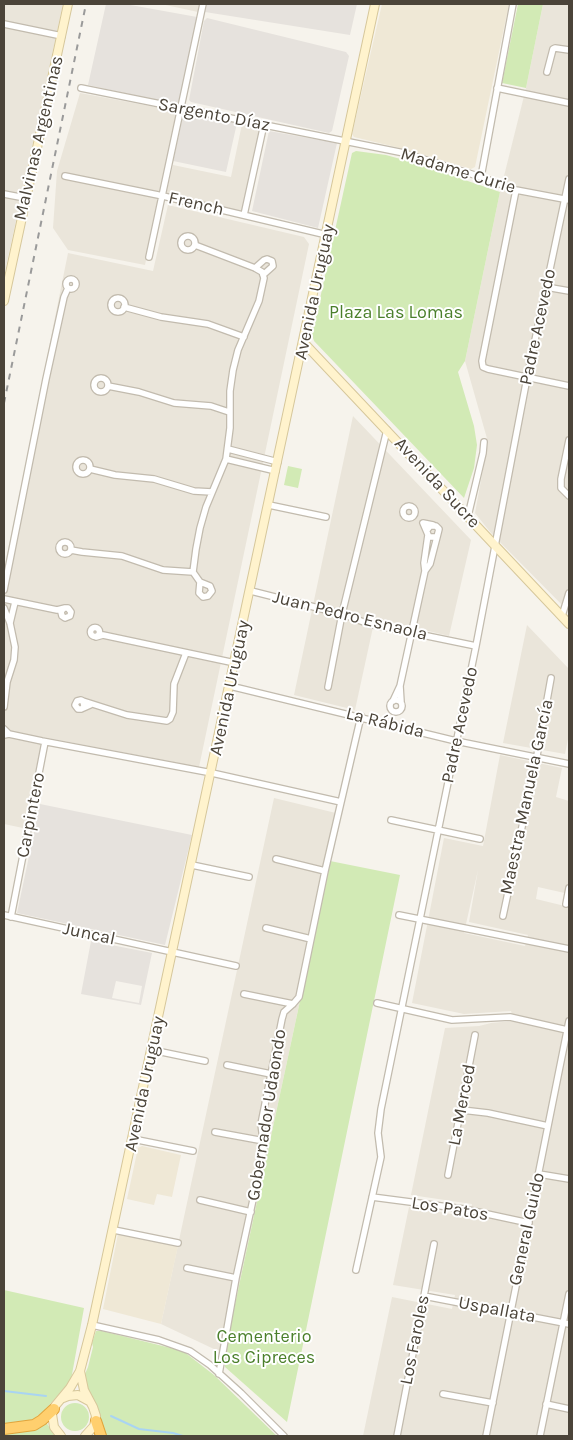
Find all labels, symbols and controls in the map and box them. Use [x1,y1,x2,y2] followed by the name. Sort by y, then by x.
[10,54,68,222] street label: Malvinas Argentinas
[156,94,272,136] street label: Sargento Díaz
[398,143,518,199] street label: Madame Curie
[166,187,226,221] street label: French
[290,222,340,362] street label: Avenida Uruguay
[515,267,561,387] street label: Padre Acevedo
[329,302,463,324] park label: Plaza Las Lomas
[390,433,484,533] street label: Avenida Sucre
[270,586,430,646] street label: Juan Pedro Esnaola
[205,618,255,758] street label: Avenida Uruguay
[437,665,483,785] street label: Padre Acevedo
[496,697,558,897] street label: Maestra Manuela García
[344,703,426,743] street label: La Rábida
[12,770,50,860] street label: Carpintero
[61,918,117,950] street label: Juncal
[120,1014,170,1154] street label: Avenida Uruguay
[243,1028,291,1202] street label: Gobernador Udaondo
[443,1062,481,1148] street label: La Merced
[504,1170,550,1288] street label: General Guido
[410,1192,490,1226] street label: Los Patos
[457,1292,537,1328] street label: Uspallata
[396,1293,434,1387] street label: Los Faroles
[213,1326,315,1368] park label: Cementerio Los Cipreces

